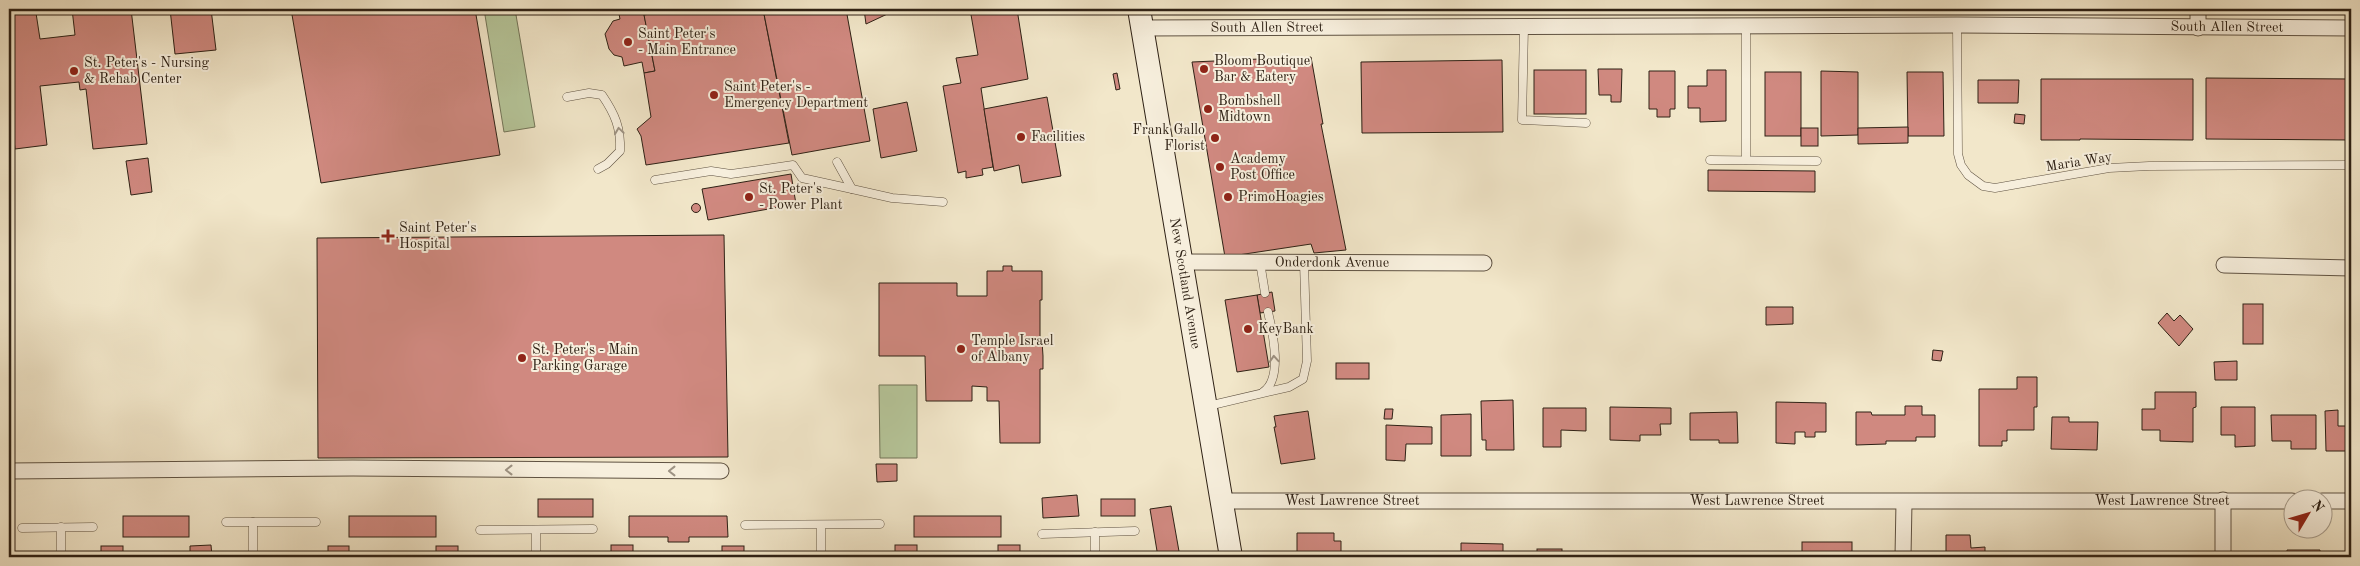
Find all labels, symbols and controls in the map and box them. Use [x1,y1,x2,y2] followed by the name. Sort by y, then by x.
[1211,20,1324,35] street label: South Allen Street
[2170,20,2284,34] street label: South Allen Street
[638,27,736,57] place label: Saint Peter's - Main Entrance
[622,36,634,48] marker: Saint Peter's - Main Entrance
[1214,54,1310,84] place label: Bloom Boutique Bar & Eatery
[84,56,210,86] place label: St. Peter's - Nursing & Rehab Center
[1198,63,1210,75] marker: Bloom Boutique Bar & Eatery
[68,65,80,77] marker: St. Peter's - Nursing & Rehab Center
[724,80,868,110] place label: Saint Peter's - Emergency Department
[708,89,720,101] marker: Saint Peter's - Emergency Department
[1218,94,1281,124] place label: Bombshell Midtown
[1202,103,1214,115] marker: Bombshell Midtown
[1133,123,1205,153] place label: Frank Gallo Florist
[615,127,625,136] one-way arrow
[1031,130,1085,144] place label: Facilities
[1015,131,1027,143] marker: Facilities
[1209,132,1221,144] marker: Frank Gallo Florist
[2045,150,2114,174] street label: Maria Way
[1230,152,1295,182] place label: Academy Post Office
[1214,161,1226,173] marker: Academy Post Office
[759,182,843,212] place label: St. Peter's - Power Plant
[1238,190,1324,204] place label: PrimoHoagies
[743,191,755,203] marker: St. Peter's - Power Plant
[1222,191,1234,203] marker: PrimoHoagies
[1167,217,1203,350] street label: New Scotland Avenue
[399,221,477,251] place label: Saint Peter's Hospital
[381,229,395,243] marker: Saint Peter's Hospital
[1275,255,1389,270] street label: Onderdonk Avenue
[1258,322,1314,336] place label: KeyBank
[1242,323,1254,335] marker: KeyBank
[971,334,1054,364] place label: Temple Israel of Albany
[532,343,639,373] place label: St. Peter's - Main Parking Garage
[955,343,967,355] marker: Temple Israel of Albany
[516,352,528,364] marker: St. Peter's - Main Parking Garage
[1269,355,1280,363] one-way arrow
[505,464,513,475] one-way arrow
[668,466,676,476] one-way arrow
[2282,488,2332,538] north arrow
[1284,494,1420,508] street label: West Lawrence Street
[1689,494,1825,508] street label: West Lawrence Street
[2094,494,2230,508] street label: West Lawrence Street
[2309,498,2326,515] text: N

